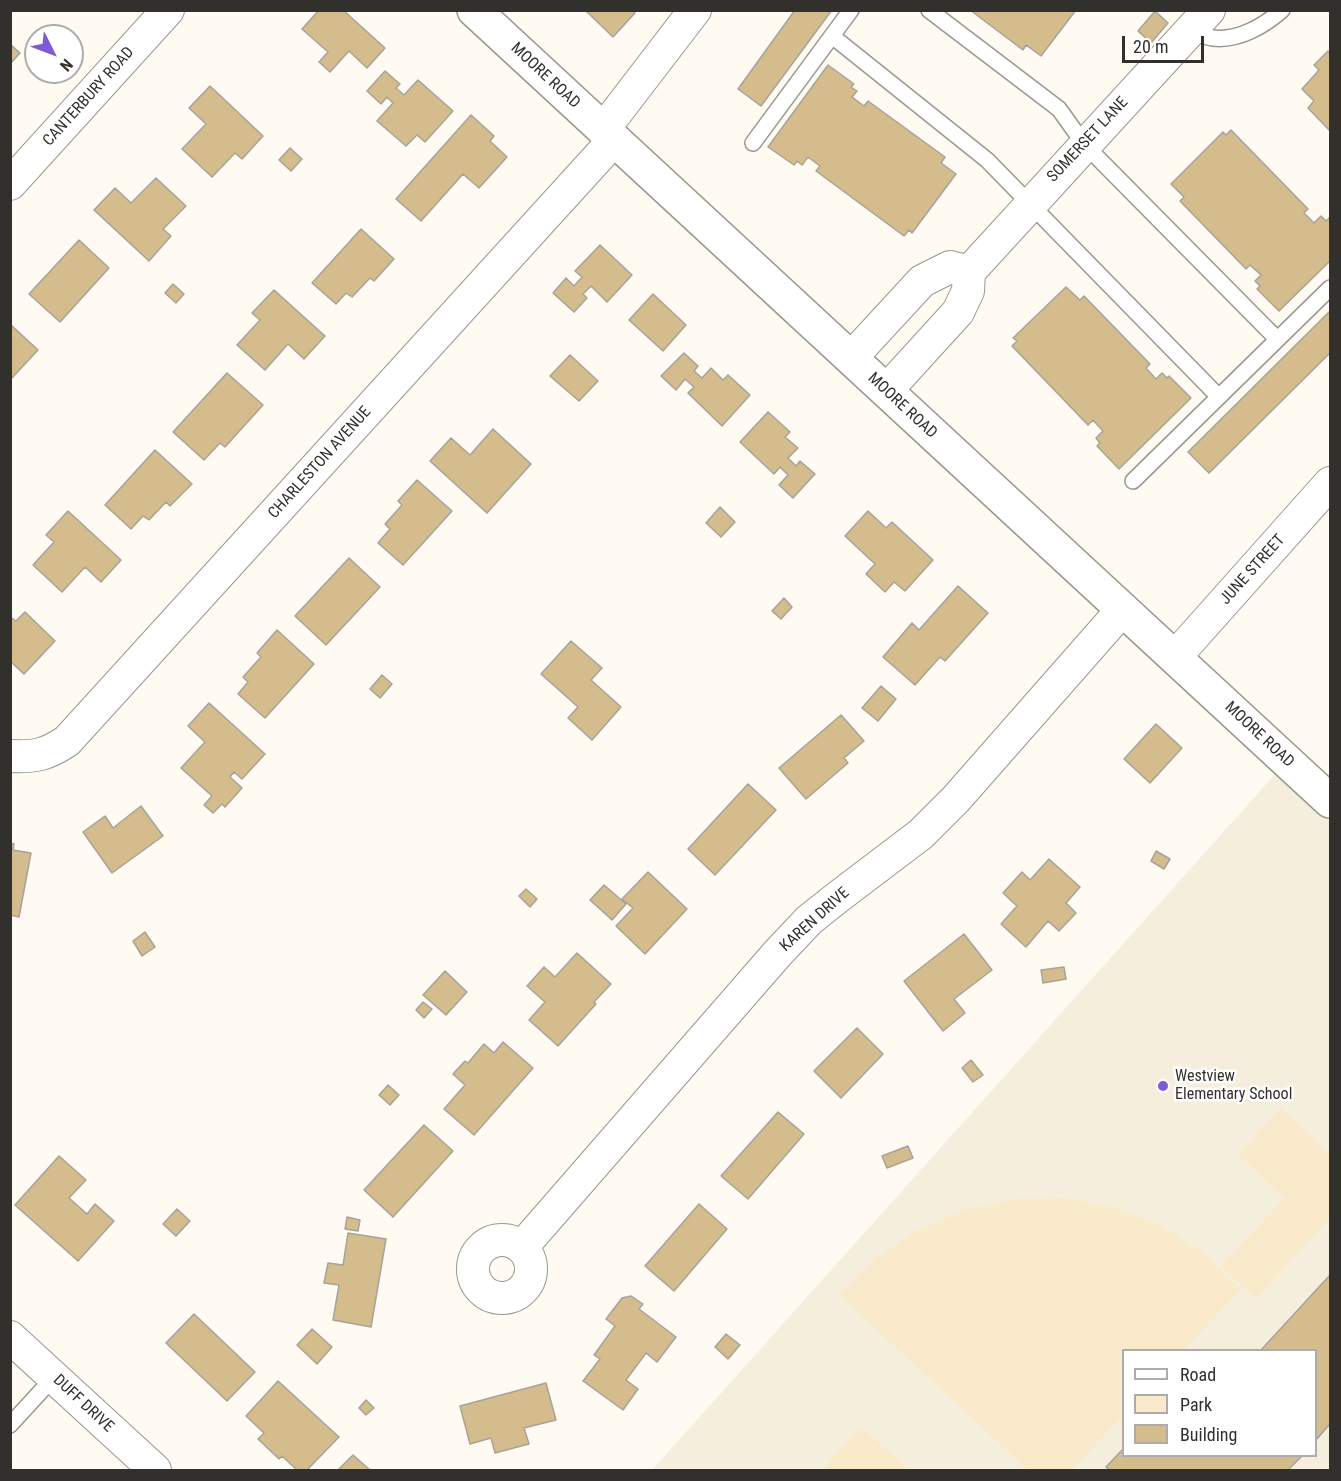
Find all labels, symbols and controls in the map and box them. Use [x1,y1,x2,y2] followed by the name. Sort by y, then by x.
[24,24,84,84] north arrow
[1125,24,1208,62] scale bar
[1133,36,1168,57] text: 20 m
[506,39,584,113] street label: MOORE ROAD
[39,43,139,151] street label: CANTERBURY ROAD
[1044,93,1132,187] street label: SOMERSET LANE
[863,369,941,443] street label: MOORE ROAD
[265,403,375,523] street label: CHARLESTON AVENUE
[1217,531,1289,609] street label: JUNE STREET
[1220,698,1298,772] street label: MOORE ROAD
[776,884,854,956] street label: KAREN DRIVE
[1175,1067,1292,1105] place label: Westview Elementary School
[1156,1079,1170,1093] marker: Westview Elementary School
[1122,1349,1317,1457] legend
[1180,1364,1216,1385] text: Road
[49,1371,117,1437] street label: DUFF DRIVE
[1180,1394,1212,1415] text: Park
[1180,1424,1237,1445] text: Building

